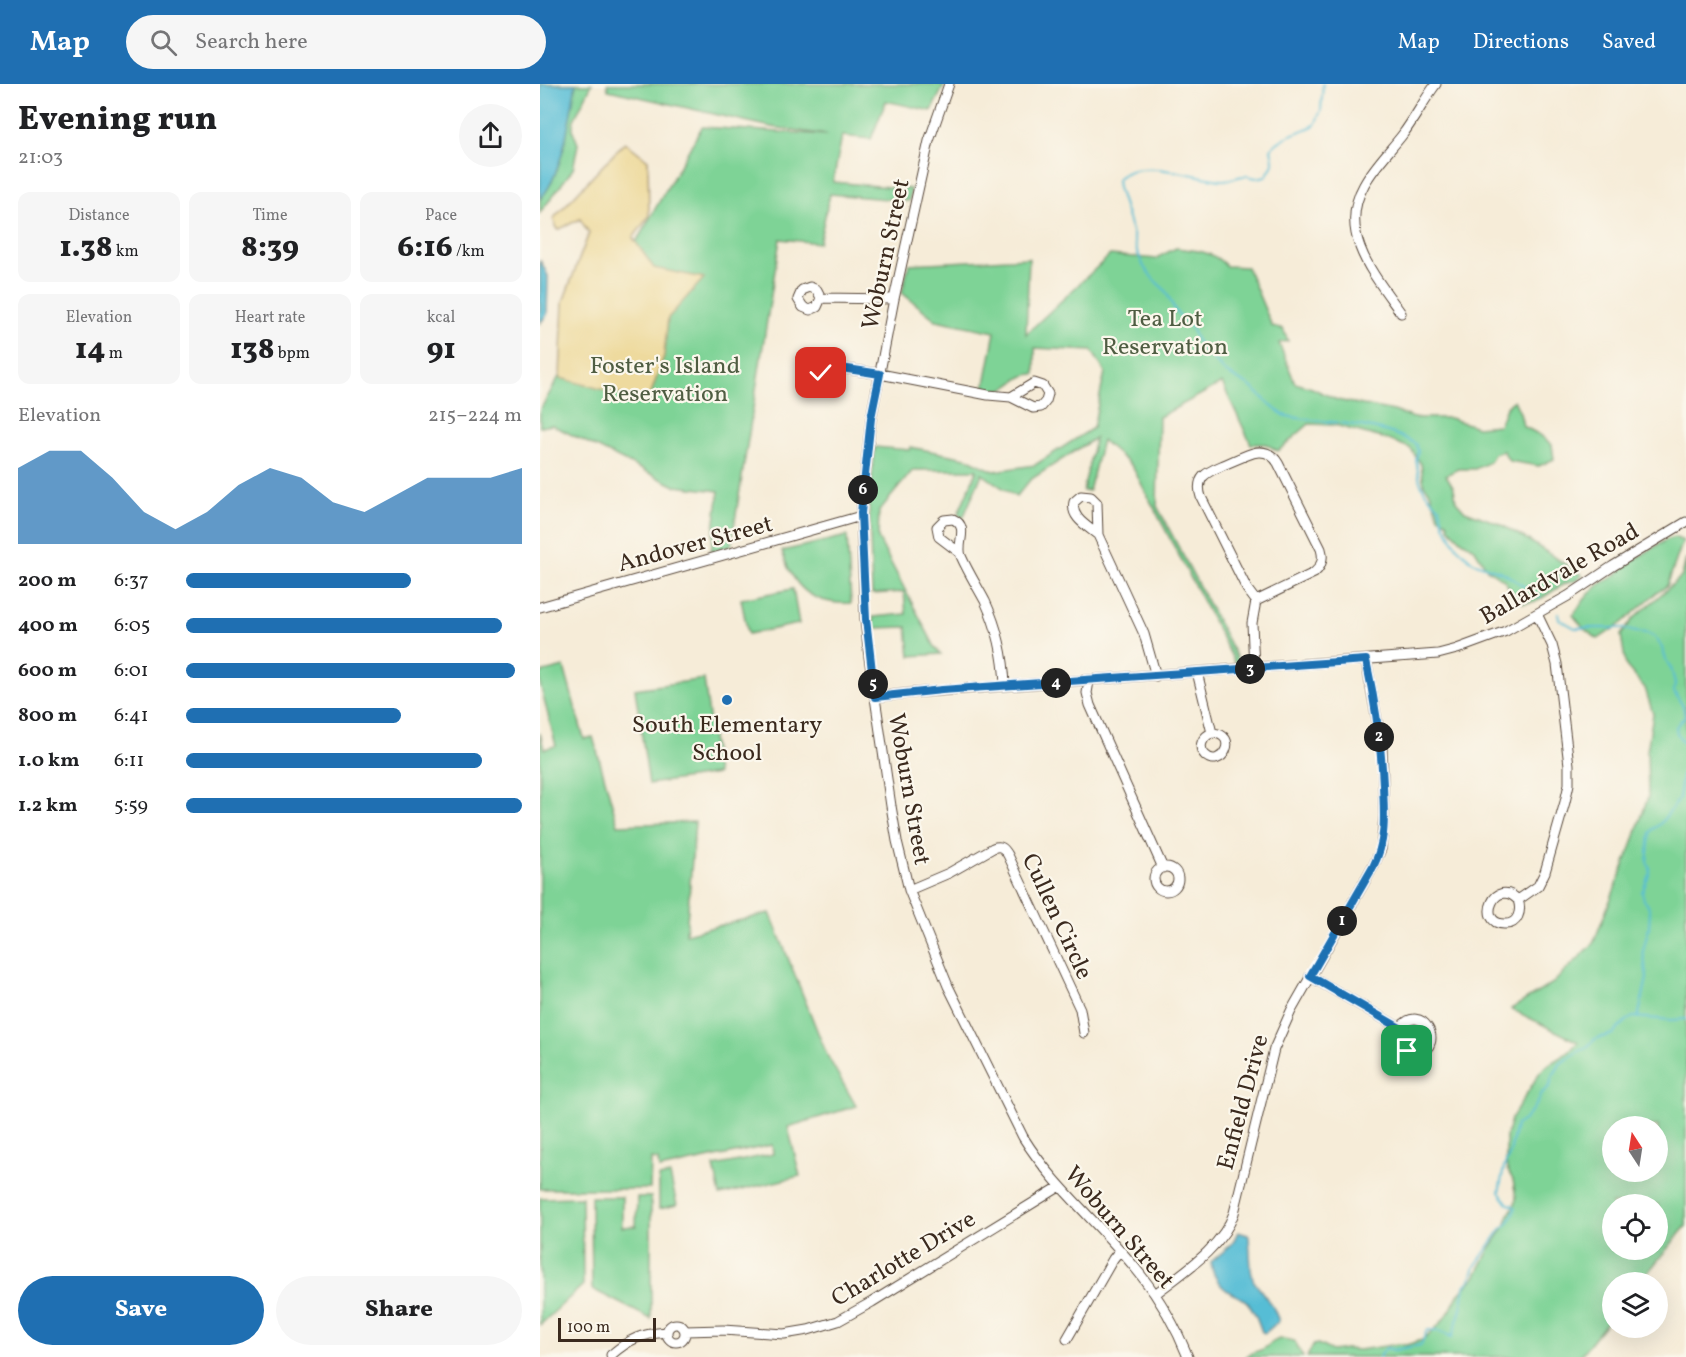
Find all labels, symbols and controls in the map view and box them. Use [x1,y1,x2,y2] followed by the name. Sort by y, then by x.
[126,15,546,69] search box
[30,23,90,62] text: Map
[147,26,180,59] icon: search
[195,27,308,58] text: Search here
[1398,28,1440,57] text: Map
[1473,28,1569,57] text: Directions
[1602,28,1656,57] text: Saved
[18,98,217,144] text: Evening run
[459,104,522,167] button: share
[18,144,63,172] text: 21:03
[854,176,920,333] street label: Woburn Street
[68,205,130,227] text: Distance
[252,205,288,227] text: Time
[425,205,457,227] text: Pace
[59,227,113,269] text: 1.38
[241,227,299,269] text: 8:39
[397,227,453,269] text: 6:16
[113,241,139,263] text: km
[453,241,485,263] text: /km
[1102,303,1228,365] park label: Tea Lot Reservation
[66,307,132,329] text: Elevation
[235,307,305,329] text: Heart rate
[427,307,455,329] text: kcal
[75,329,106,371] text: 14
[230,329,275,371] text: 138
[426,329,456,371] text: 91
[106,343,123,365] text: m
[275,343,310,365] text: bpm
[795,347,846,398] pin
[590,350,740,412] park label: Foster's Island Reservation
[804,356,837,389] icon: check
[18,402,101,430] text: Elevation
[428,402,522,430] text: 215–224 m
[848,475,878,505] pin: 6
[859,479,867,501] text: 6
[614,508,777,582] street label: Andover Street
[1474,515,1646,634] street label: Ballardvale Road
[18,567,76,595] text: 200 m
[114,567,149,595] text: 6:37
[18,612,78,640] text: 400 m
[114,612,150,640] text: 6:05
[1235,654,1265,684] pin: 3
[18,657,77,685] text: 600 m
[114,657,149,685] text: 6:01
[1246,658,1254,680] text: 3
[1041,668,1071,698] pin: 4
[858,669,888,699] pin: 5
[1051,672,1061,694] text: 4
[869,673,877,695] text: 5
[720,693,734,707] marker: South Elementary School
[18,702,77,730] text: 800 m
[114,702,149,730] text: 6:41
[632,709,822,771] place label: South Elementary School
[878,711,938,868] street label: Woburn Street
[1364,722,1394,752] pin: 2
[1375,726,1383,748] text: 2
[18,747,80,775] text: 1.0 km
[114,747,144,775] text: 6:11
[18,792,78,820] text: 1.2 km
[114,792,148,820] text: 5:59
[1012,848,1100,986] street label: Cullen Circle
[1327,906,1357,936] pin: 1
[1339,910,1345,932] text: 1
[1381,1025,1432,1076] pin
[1209,1031,1278,1174] street label: Enfield Drive
[1390,1034,1423,1067] icon: arrive
[1602,1116,1668,1182] north arrow
[1602,1116,1668,1338] map controls
[1055,1159,1182,1297] street label: Woburn Street
[1602,1194,1668,1260] button: locate
[825,1203,983,1316] street label: Charlotte Drive
[1602,1272,1668,1338] button: layers
[18,1276,264,1345] button: Save
[276,1276,522,1345] button: Share
[558,1315,656,1342] scale bar
[567,1317,610,1339] text: 100 m

